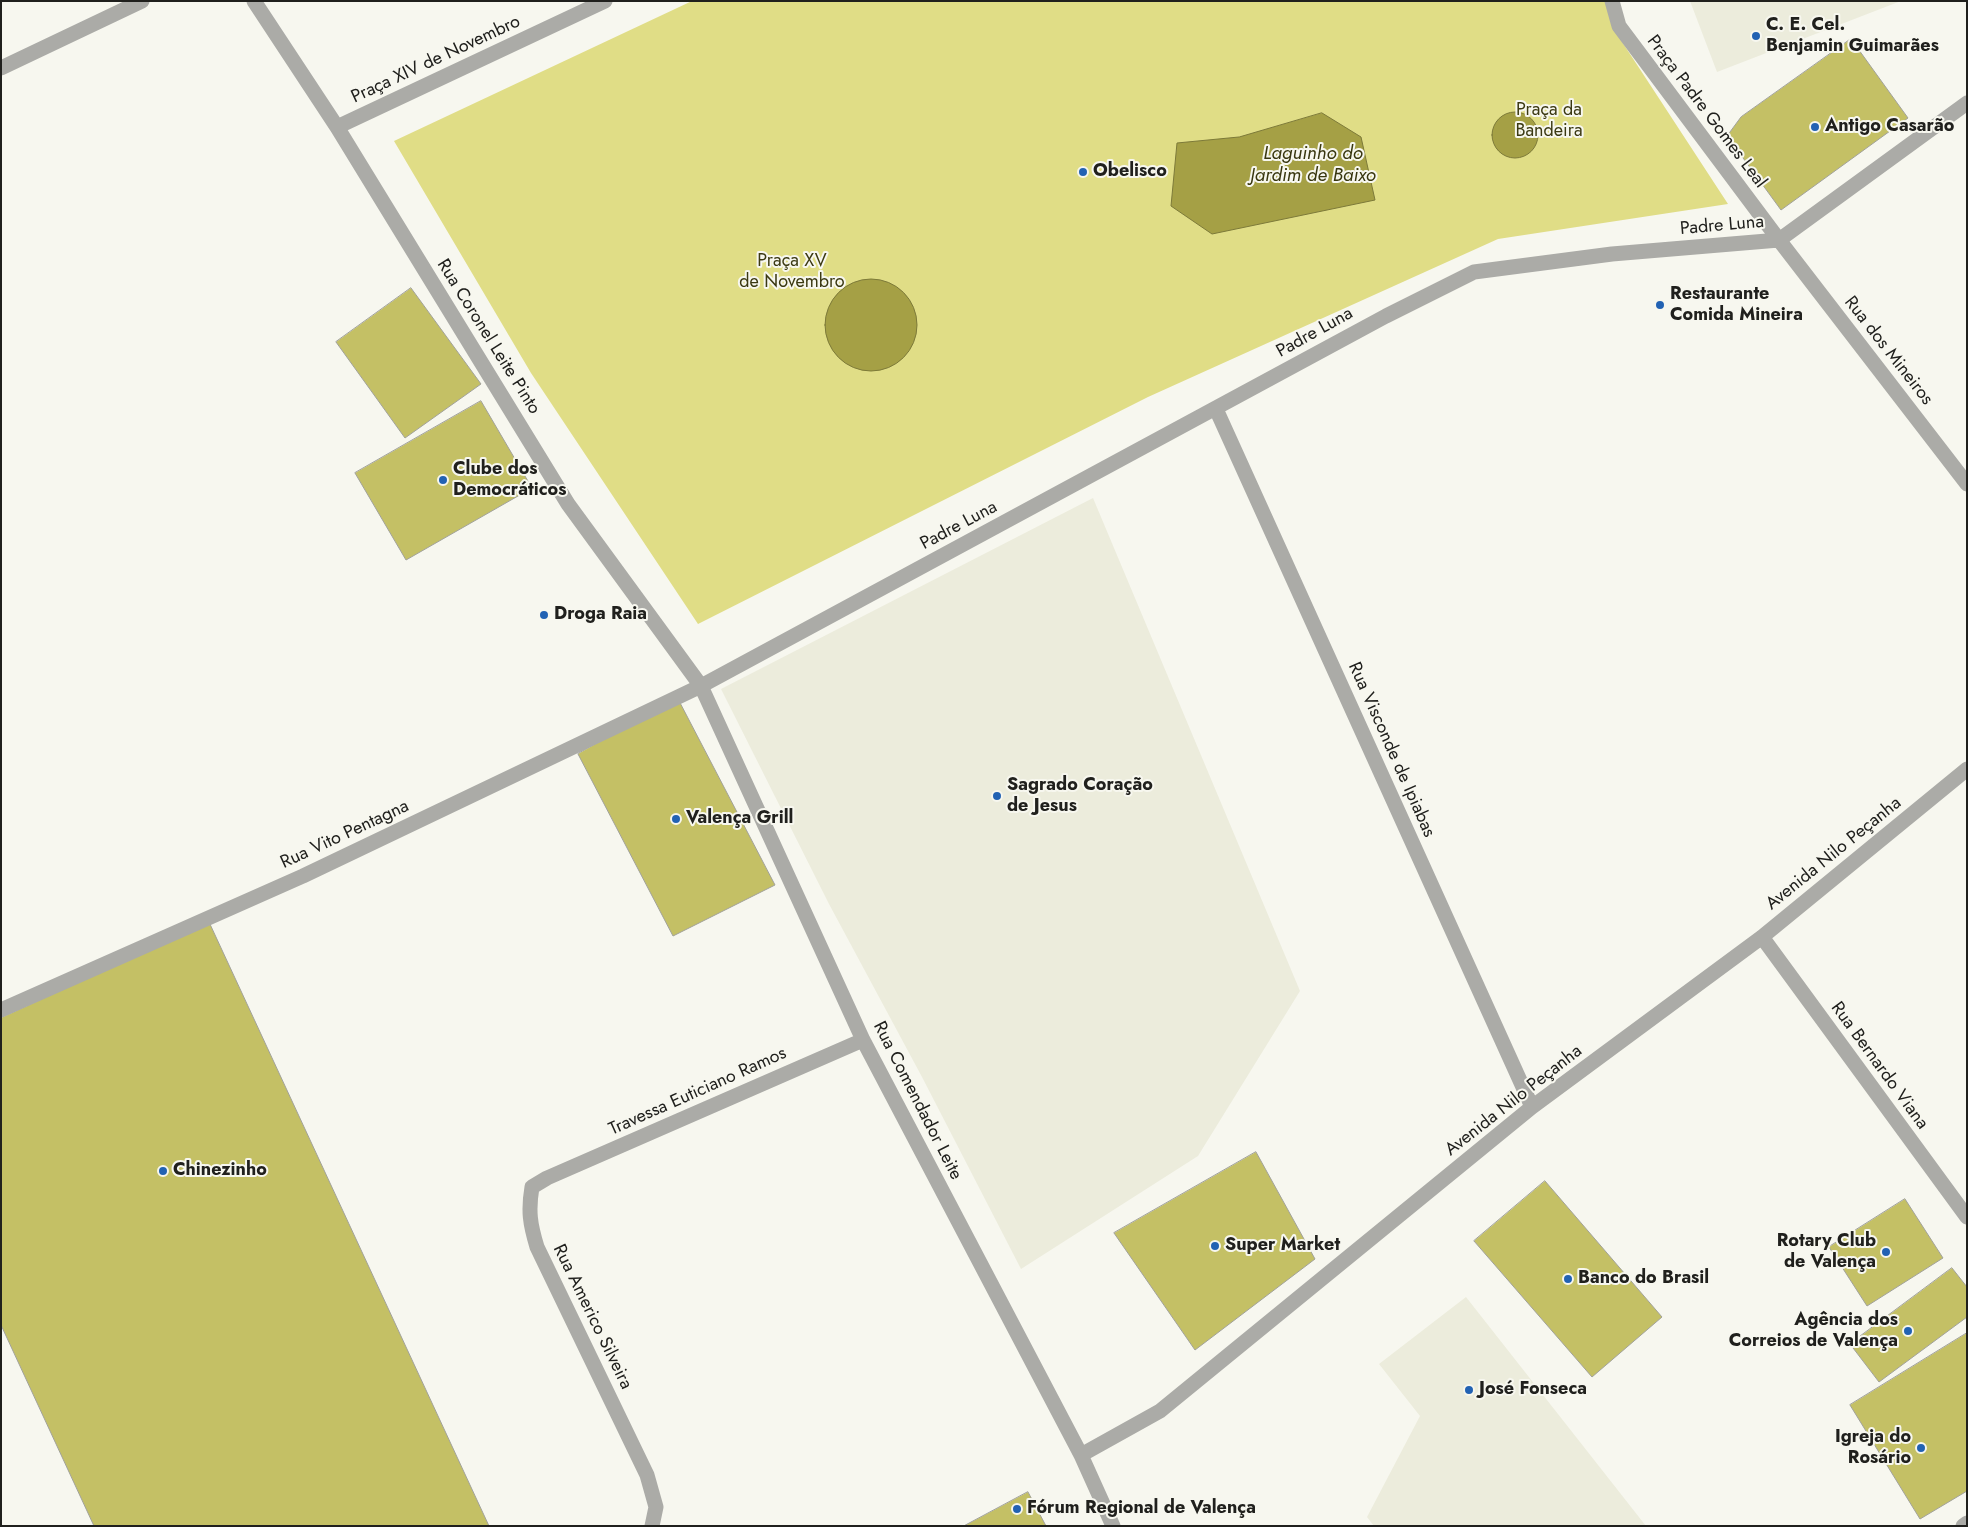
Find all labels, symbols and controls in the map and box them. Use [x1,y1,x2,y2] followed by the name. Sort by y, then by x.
[348,11,524,109] street label: Praça XIV de Novembro
[1766,15,1939,58] place label: C. E. Cel. Benjamin Guimarães
[1750,30,1762,42] marker: C. E. Cel. Benjamin Guimarães
[1641,31,1771,193] street label: Praça Padre Gomes Leal
[1515,100,1583,142] park label: Praça da Bandeira
[1825,116,1954,138] place label: Antigo Casarão
[1809,121,1821,133] marker: Antigo Casarão
[1250,143,1376,187] water label: Laguinho do Jardim de Baixo
[1093,161,1167,183] place label: Obelisco
[1077,166,1089,178] marker: Obelisco
[1679,212,1765,240] street label: Padre Luna
[739,251,845,294] park label: Praça XV de Novembro
[431,255,545,419] street label: Rua Coronel Leite Pinto
[1670,284,1803,326] place label: Restaurante Comida Mineira
[1839,292,1937,410] street label: Rua dos Mineiros
[1654,299,1666,311] marker: Restaurante Comida Mineira
[1273,303,1357,363] street label: Padre Luna
[453,459,566,502] place label: Clube dos Democráticos
[437,474,449,486] marker: Clube dos Democráticos
[917,497,1001,555] street label: Padre Luna
[554,604,647,626] place label: Droga Raia
[538,609,550,621] marker: Droga Raia
[1343,659,1439,841] street label: Rua Visconde de Ipiabas
[1007,775,1153,818] place label: Sagrado Coração de Jesus
[991,790,1003,802] marker: Sagrado Coração de Jesus
[1762,793,1906,915] street label: Avenida Nilo Peçanha
[277,796,413,874] street label: Rua Vito Pentagna
[686,808,793,830] place label: Valença Grill
[670,813,682,825] marker: Valença Grill
[1826,998,1932,1134] street label: Rua Bernardo Viana
[868,1018,966,1184] street label: Rua Comendador Leite
[1441,1041,1587,1161] street label: Avenida Nilo Peçanha
[606,1043,790,1141] street label: Travessa Euticiano Ramos
[173,1160,267,1182] place label: Chinezinho
[157,1165,169,1177] marker: Chinezinho
[1777,1231,1876,1274] place label: Rotary Club de Valença
[1225,1235,1340,1257] place label: Super Market
[1209,1240,1221,1252] marker: Super Market
[548,1241,636,1393] street label: Rua Americo Silveira
[1880,1246,1892,1258] marker: Rotary Club de Valença
[1578,1268,1709,1290] place label: Banco do Brasil
[1562,1273,1574,1285] marker: Banco do Brasil
[1729,1310,1898,1352] place label: Agência dos Correios de Valença
[1902,1325,1914,1337] marker: Agência dos Correios de Valença
[1479,1379,1587,1401] place label: José Fonseca
[1463,1384,1475,1396] marker: José Fonseca
[1835,1427,1911,1470] place label: Igreja do Rosário
[1915,1442,1927,1454] marker: Igreja do Rosário
[1027,1498,1256,1520] place label: Fórum Regional de Valença
[1011,1503,1023,1515] marker: Fórum Regional de Valença

